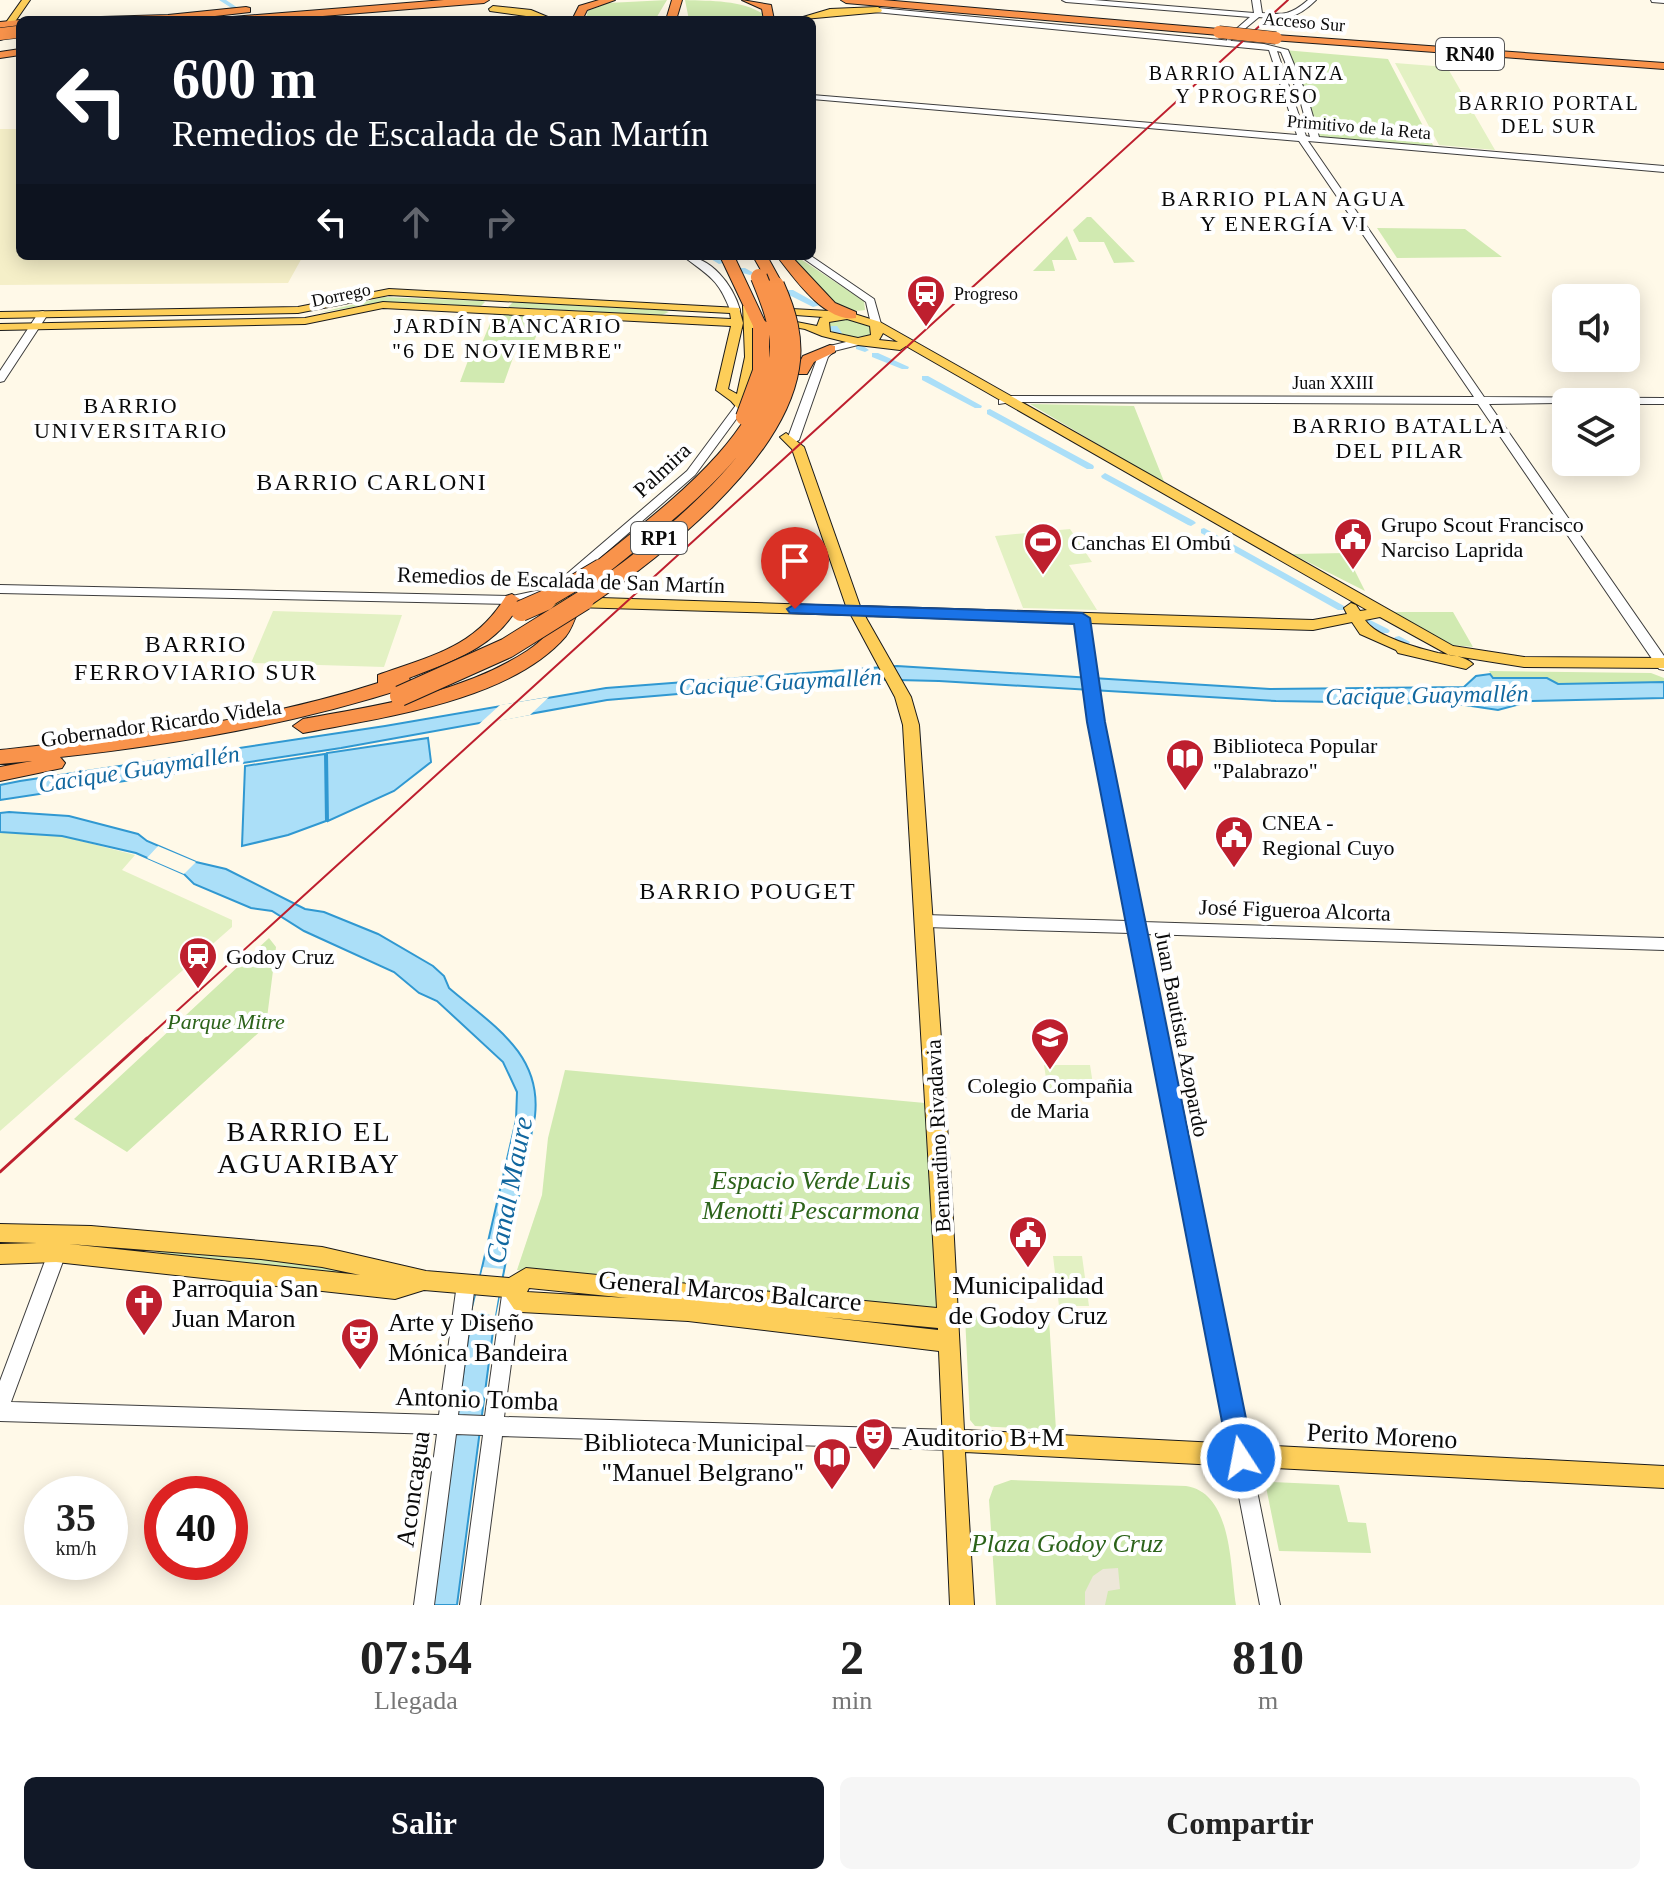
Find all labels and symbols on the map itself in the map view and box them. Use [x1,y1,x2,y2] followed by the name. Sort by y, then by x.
[1262,8,1346,36] street label: Acceso Sur
[1436,38,1504,70] road number: RN40
[1149,62,1345,107] district label: BARRIO ALIANZA Y PROGRESO
[1458,92,1640,137] district label: BARRIO PORTAL DEL SUR
[1286,111,1432,143] street label: Primitivo de la Reta
[1161,186,1407,236] district label: BARRIO PLAN AGUA Y ENERGÍA VI
[905,273,947,328] station icon: Progreso
[310,279,372,311] street label: Dorrego
[954,284,1018,304] place label: Progreso
[392,313,624,363] district label: JARDÍN BANCARIO "6 DE NOVIEMBRE"
[1292,373,1374,393] street label: Juan XXIII
[34,393,228,443] district label: BARRIO UNIVERSITARIO
[1292,413,1508,463] district label: BARRIO BATALLA DEL PILAR
[628,437,696,502] street label: Palmira
[256,469,488,495] district label: BARRIO CARLONI
[1381,512,1584,562] place label: Grupo Scout Francisco Narciso Laprida
[1332,516,1374,571] public building icon: Grupo Scout Francisco Narciso Laprida
[1022,521,1064,576] sports icon: Canchas El Ombú
[631,522,687,554] road number: RP1
[761,527,829,609] pin
[1071,530,1231,555] place label: Canchas El Ombú
[397,562,725,598] street label: Remedios de Escalada de San Martín
[74,631,318,685] district label: BARRIO FERROVIARIO SUR
[678,664,882,700] water label: Cacique Guaymallén
[1325,680,1529,710] water label: Cacique Guaymallén
[39,694,283,752] street label: Gobernador Ricardo Videla
[1213,733,1378,783] place label: Biblioteca Popular "Palabrazo"
[1164,737,1206,792] library icon: Biblioteca Popular "Palabrazo"
[37,740,241,798] water label: Cacique Guaymallén
[1262,810,1395,860] place label: CNEA - Regional Cuyo
[1213,814,1255,869] public building icon: CNEA - Regional Cuyo
[639,878,857,904] district label: BARRIO POUGET
[1199,894,1392,926] street label: José Figueroa Alcorta
[1150,929,1214,1139] street label: Juan Bautista Azopardo
[177,935,219,990] station icon: Godoy Cruz
[226,944,334,969] place label: Godoy Cruz
[166,1009,285,1034] park label: Parque Mitre
[1029,1016,1071,1071] school or university icon: Colegio Compañia de Maria
[920,1038,956,1233] street label: Bernardino Rivadavia
[967,1073,1133,1123] place label: Colegio Compañia de Maria
[480,1114,538,1266] water label: Canal Maure
[217,1116,401,1179] district label: BARRIO EL AGUARIBAY
[701,1166,920,1225] park label: Espacio Verde Luis Menotti Pescarmona
[1007,1214,1049,1269] public building icon: Municipalidad de Godoy Cruz
[597,1265,863,1317] street label: General Marcos Balcarce
[949,1271,1107,1330] place label: Municipalidad de Godoy Cruz
[172,1274,319,1333] place label: Parroquia San Juan Maron
[123,1282,165,1337] church icon: Parroquia San Juan Maron
[388,1308,568,1367] place label: Arte y Diseño Mónica Bandeira
[339,1316,381,1371] theatre icon: Arte y Diseño Mónica Bandeira
[395,1382,559,1416] street label: Antonio Tomba
[853,1416,895,1471] theatre icon: Auditorio B+M
[1199,1416,1283,1500] position arrow
[1306,1418,1458,1454] street label: Perito Moreno
[902,1423,1065,1452] place label: Auditorio B+M
[584,1428,804,1487] place label: Biblioteca Municipal "Manuel Belgrano"
[391,1429,436,1549] street label: Aconcagua
[811,1436,853,1491] library icon: Biblioteca Municipal "Manuel Belgrano"
[144,1476,248,1580] speed limit sign: 40
[970,1529,1163,1558] park label: Plaza Godoy Cruz

